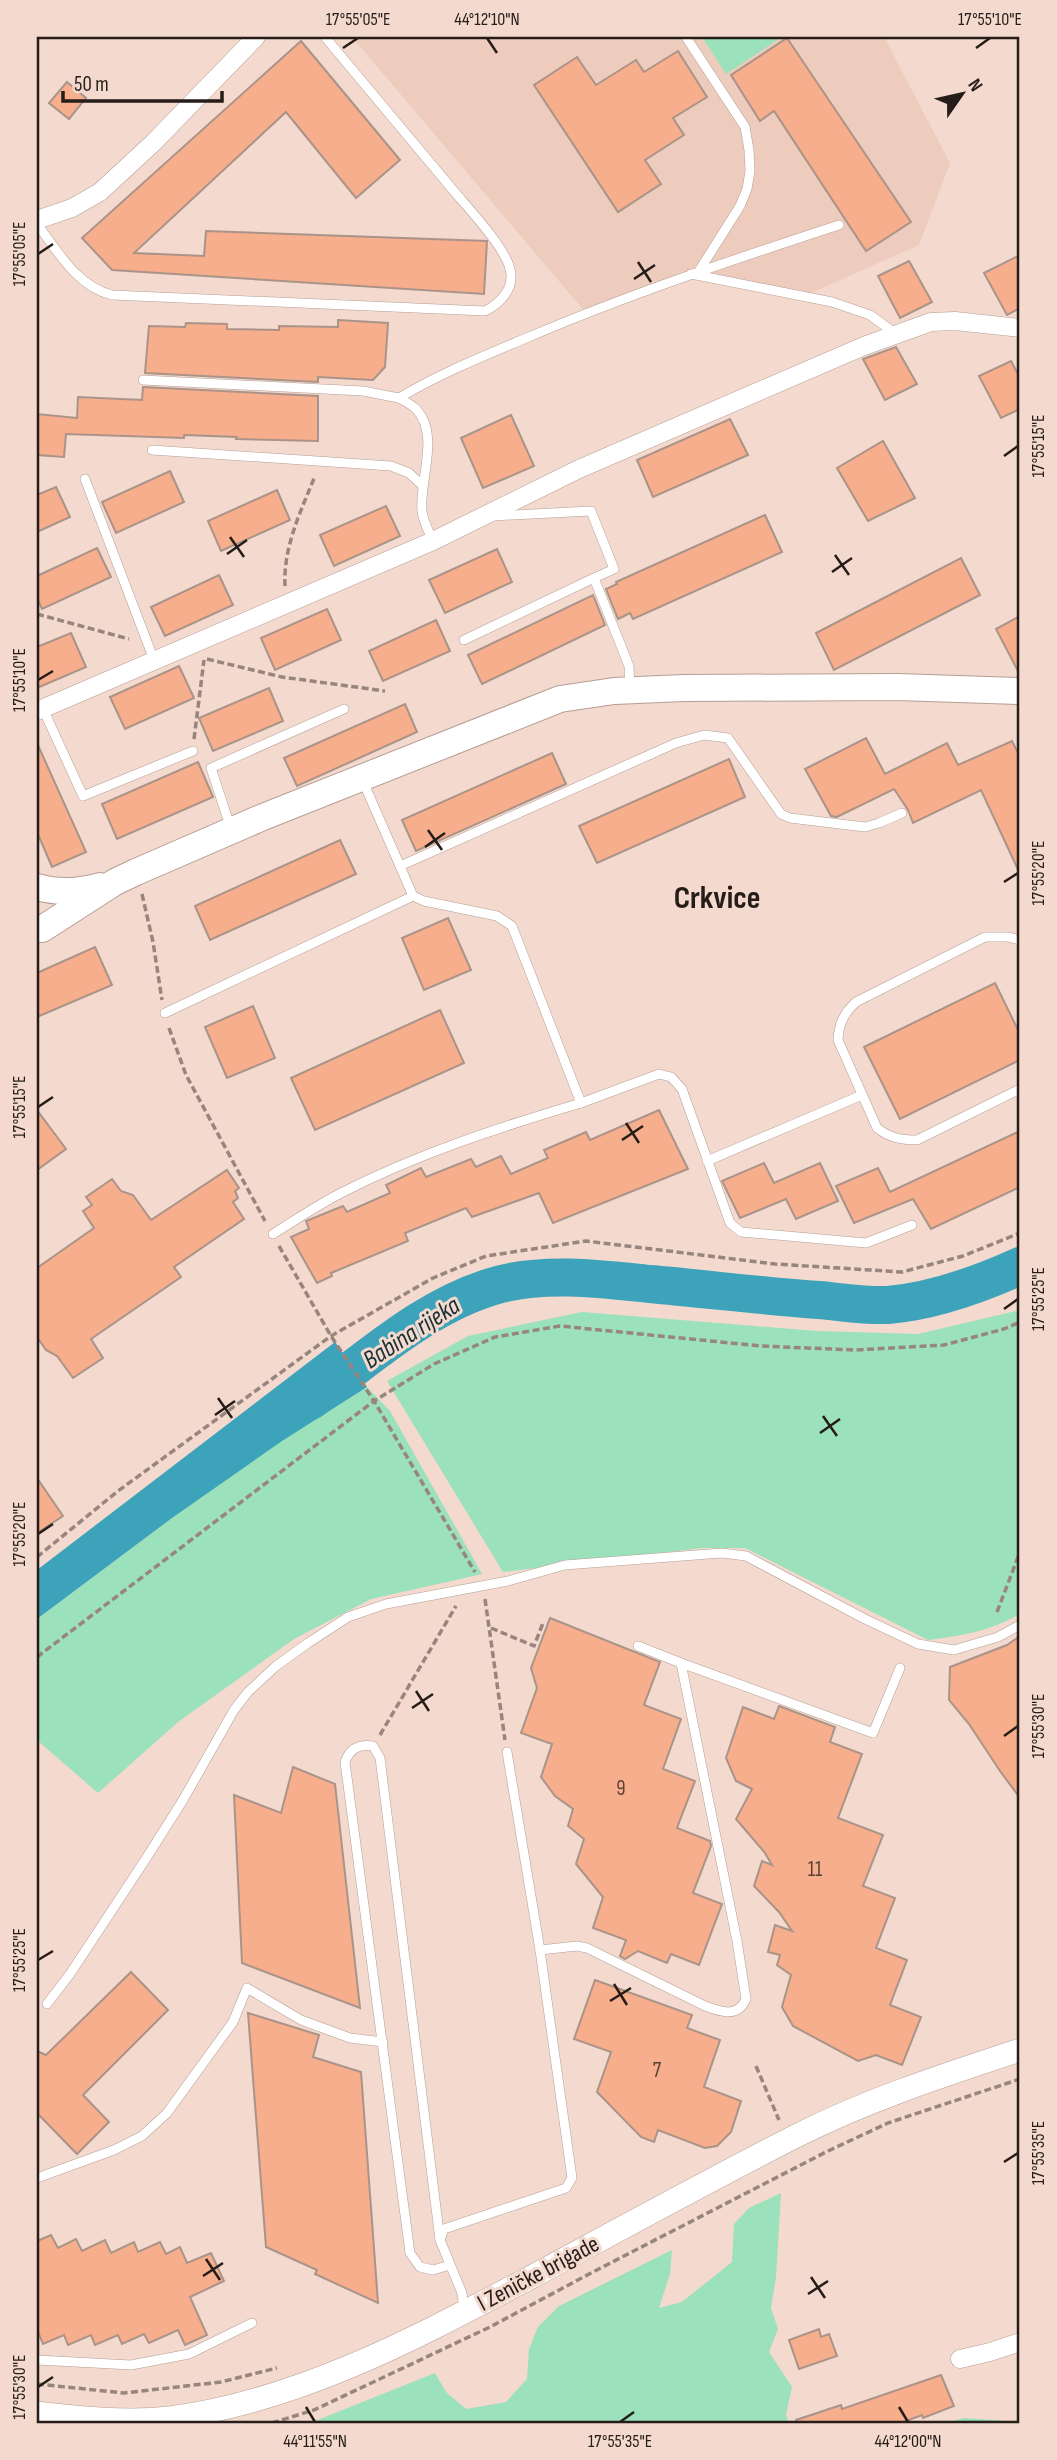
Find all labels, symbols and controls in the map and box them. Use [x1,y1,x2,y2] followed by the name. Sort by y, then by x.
[326,9,390,30] text: 17°55'05"E
[454,9,520,30] text: 44°12'10"N
[958,9,1022,30] text: 17°55'10"E
[63,60,222,104] scale bar
[928,60,998,130] north arrow
[74,72,109,97] text: 50 m
[962,75,987,96] text: N
[9,222,30,286] text: 17°55'05"E
[1028,415,1049,477] text: 17°55'15"E
[9,648,30,712] text: 17°55'10"E
[1028,841,1049,905] text: 17°55'20"E
[674,879,760,918] district label: Crkvice
[9,1076,30,1138] text: 17°55'15"E
[1028,1267,1049,1331] text: 17°55'25"E
[358,1290,466,1376] water label: Babina rijeka
[9,1502,30,1566] text: 17°55'20"E
[1028,1694,1049,1759] text: 17°55'30"E
[616,1776,626,1801] house number: 9
[808,1857,823,1882] house number: 11
[9,1928,30,1992] text: 17°55'25"E
[653,2058,662,2083] house number: 7
[1028,2121,1049,2185] text: 17°55'35"E
[472,2229,604,2318] street label: I Zeničke brigade
[9,2355,30,2420] text: 17°55'30"E
[283,2431,347,2452] text: 44°11'55"N
[588,2431,652,2452] text: 17°55'35"E
[874,2431,942,2452] text: 44°12'00"N

